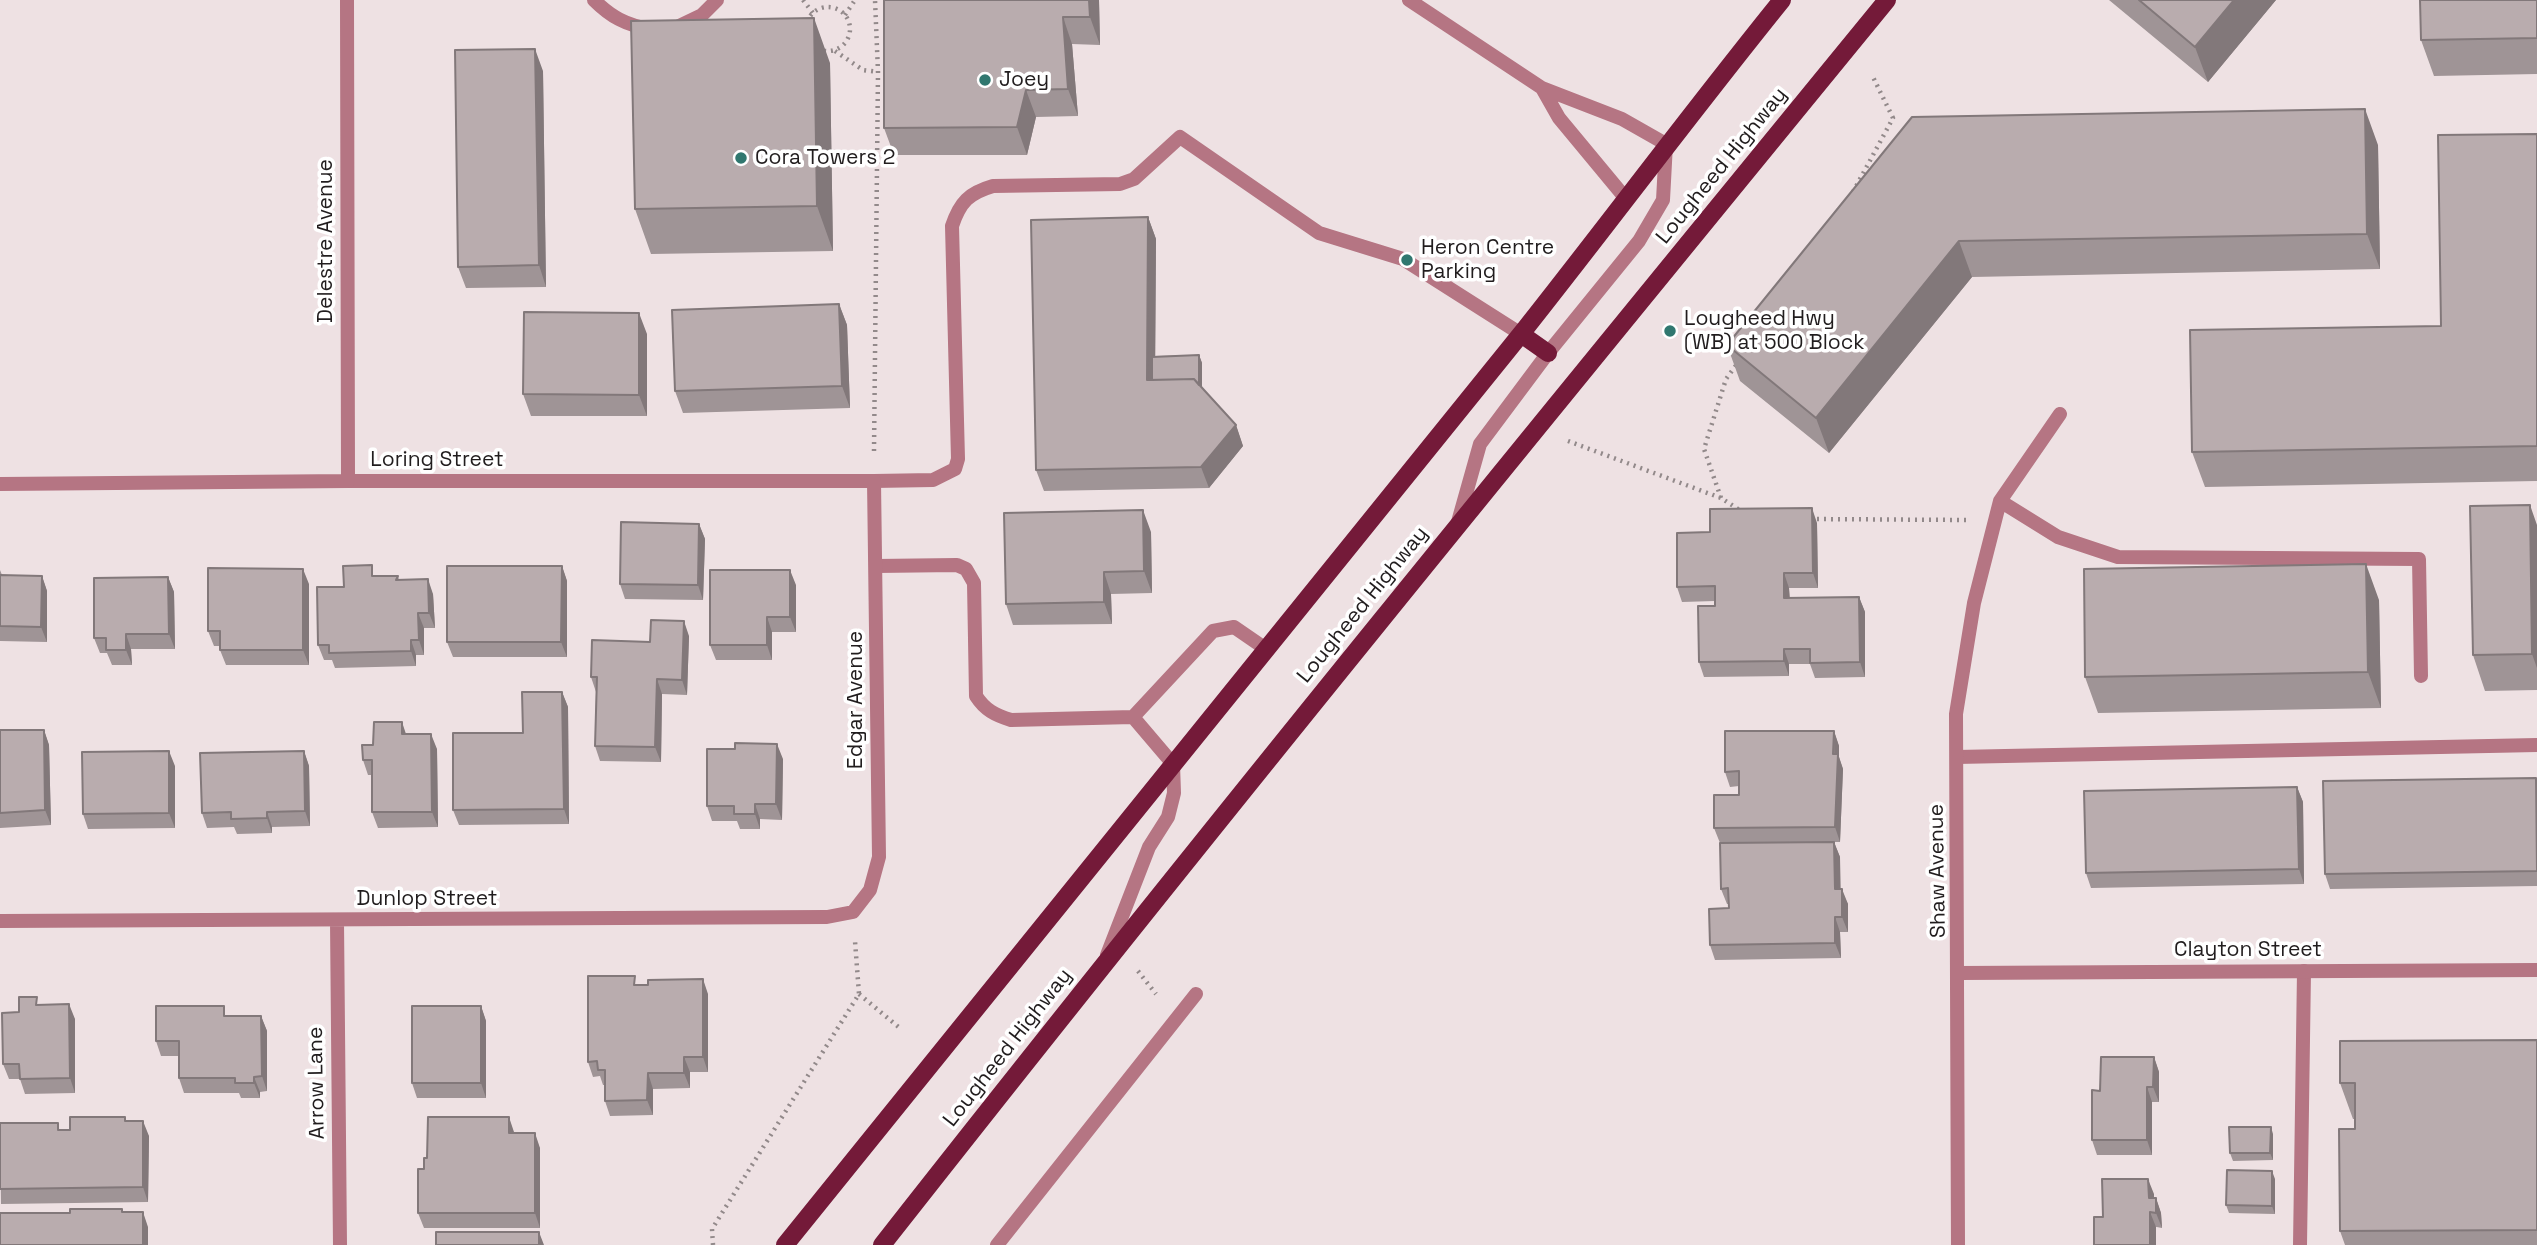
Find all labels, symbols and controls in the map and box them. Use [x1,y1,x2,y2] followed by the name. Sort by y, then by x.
[999,67,1049,93] place label: Joey
[977,72,993,88] marker: Joey
[1651,83,1793,249] street label: Lougheed Highway
[755,145,895,171] place label: Cora Towers 2
[733,150,749,166] marker: Cora Towers 2
[313,159,339,323] street label: Delestre Avenue
[1421,235,1554,285] place label: Heron Centre Parking
[1399,252,1415,268] marker: Heron Centre Parking
[1684,306,1865,356] place label: Lougheed Hwy (WB) at 500 Block
[1662,323,1678,339] marker: Lougheed Hwy (WB) at 500 Block
[370,447,504,473] street label: Loring Street
[1292,522,1434,688] street label: Lougheed Highway
[843,631,869,769] street label: Edgar Avenue
[1924,804,1952,938] street label: Shaw Avenue
[357,886,497,912] street label: Dunlop Street
[2174,937,2322,963] street label: Clayton Street
[938,964,1078,1132] street label: Lougheed Highway
[303,1027,331,1139] street label: Arrow Lane

